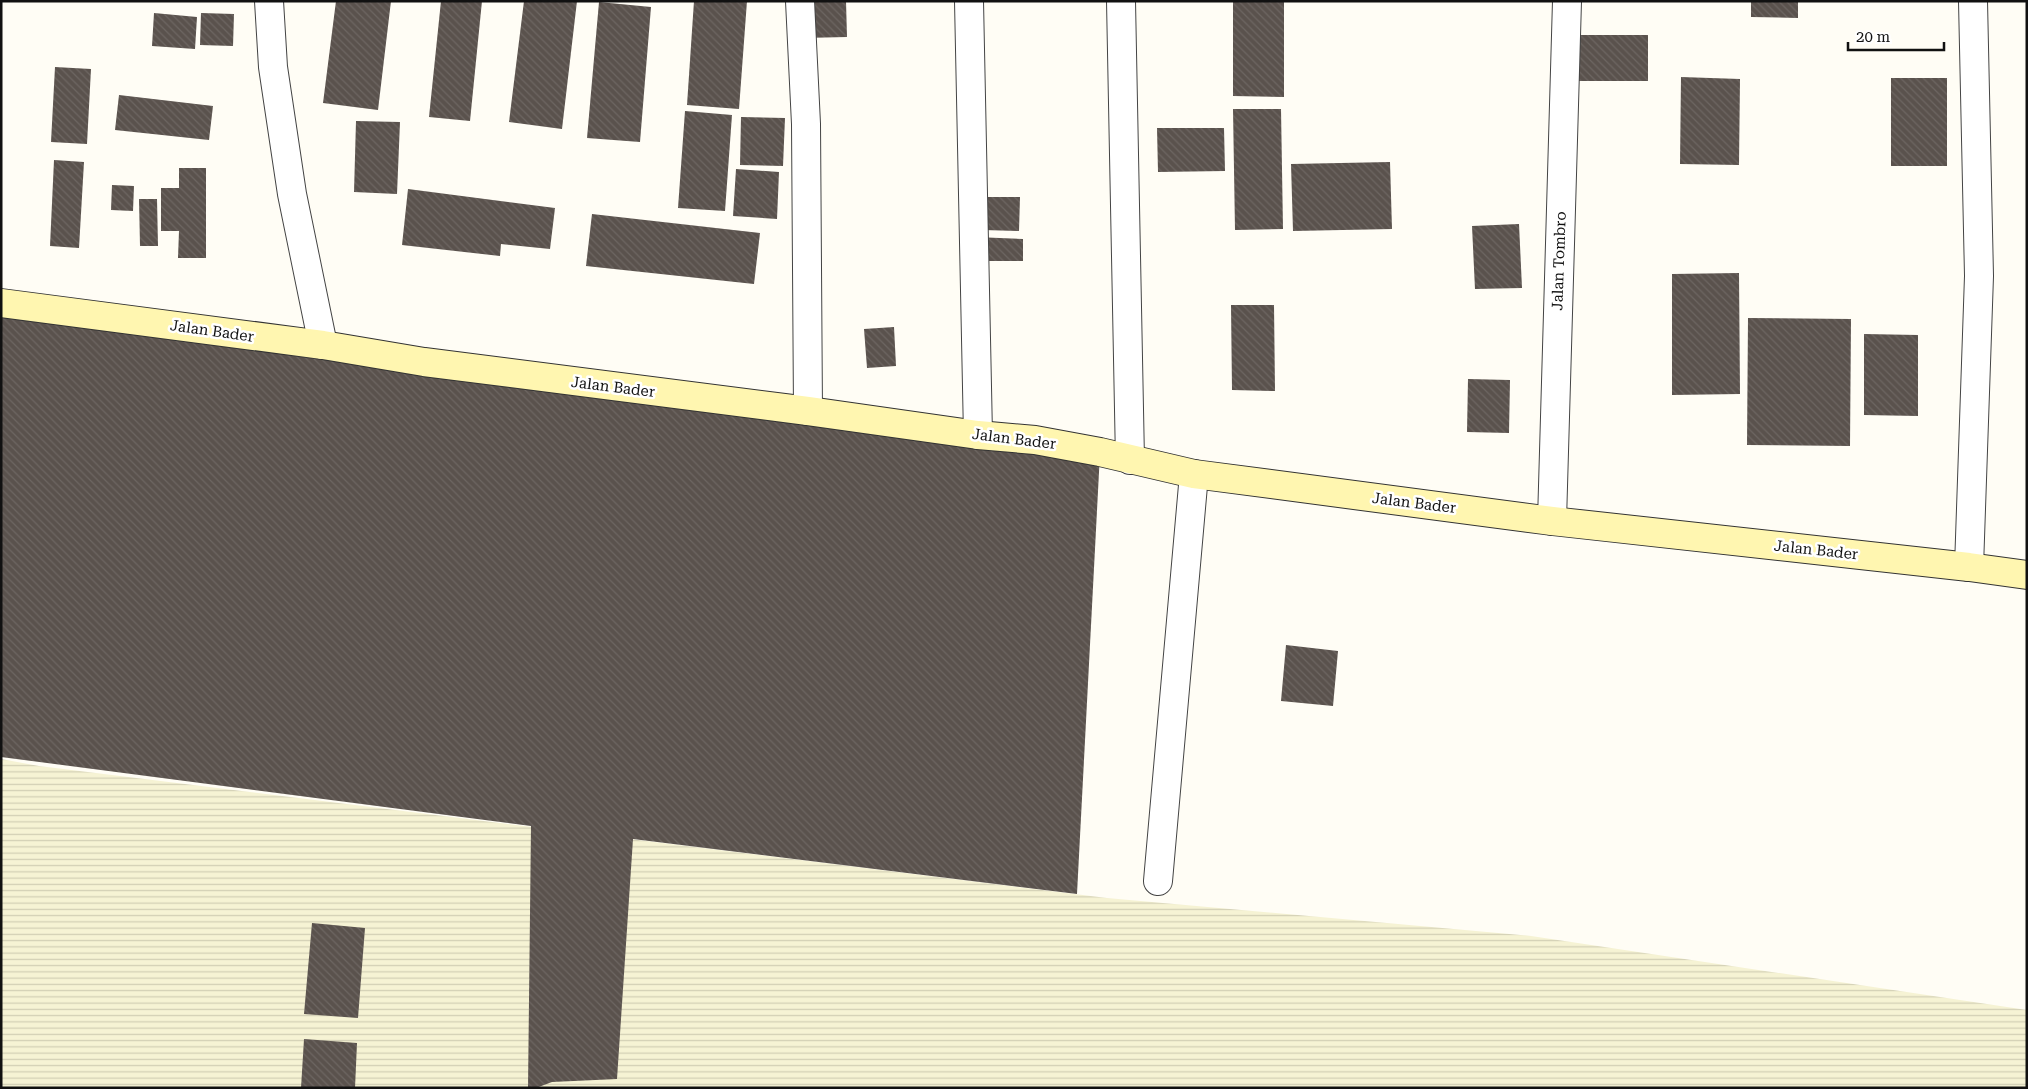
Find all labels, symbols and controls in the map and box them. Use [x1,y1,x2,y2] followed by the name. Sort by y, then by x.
[1848,20,1944,52] scale bar
[1856,28,1891,46] text: 20 m
[1548,211,1570,311] street label: Jalan Tombro
[169,316,255,346] street label: Jalan Bader
[570,373,656,401] street label: Jalan Bader
[971,425,1057,453] street label: Jalan Bader
[1371,489,1457,517] street label: Jalan Bader
[1773,537,1859,563] street label: Jalan Bader

